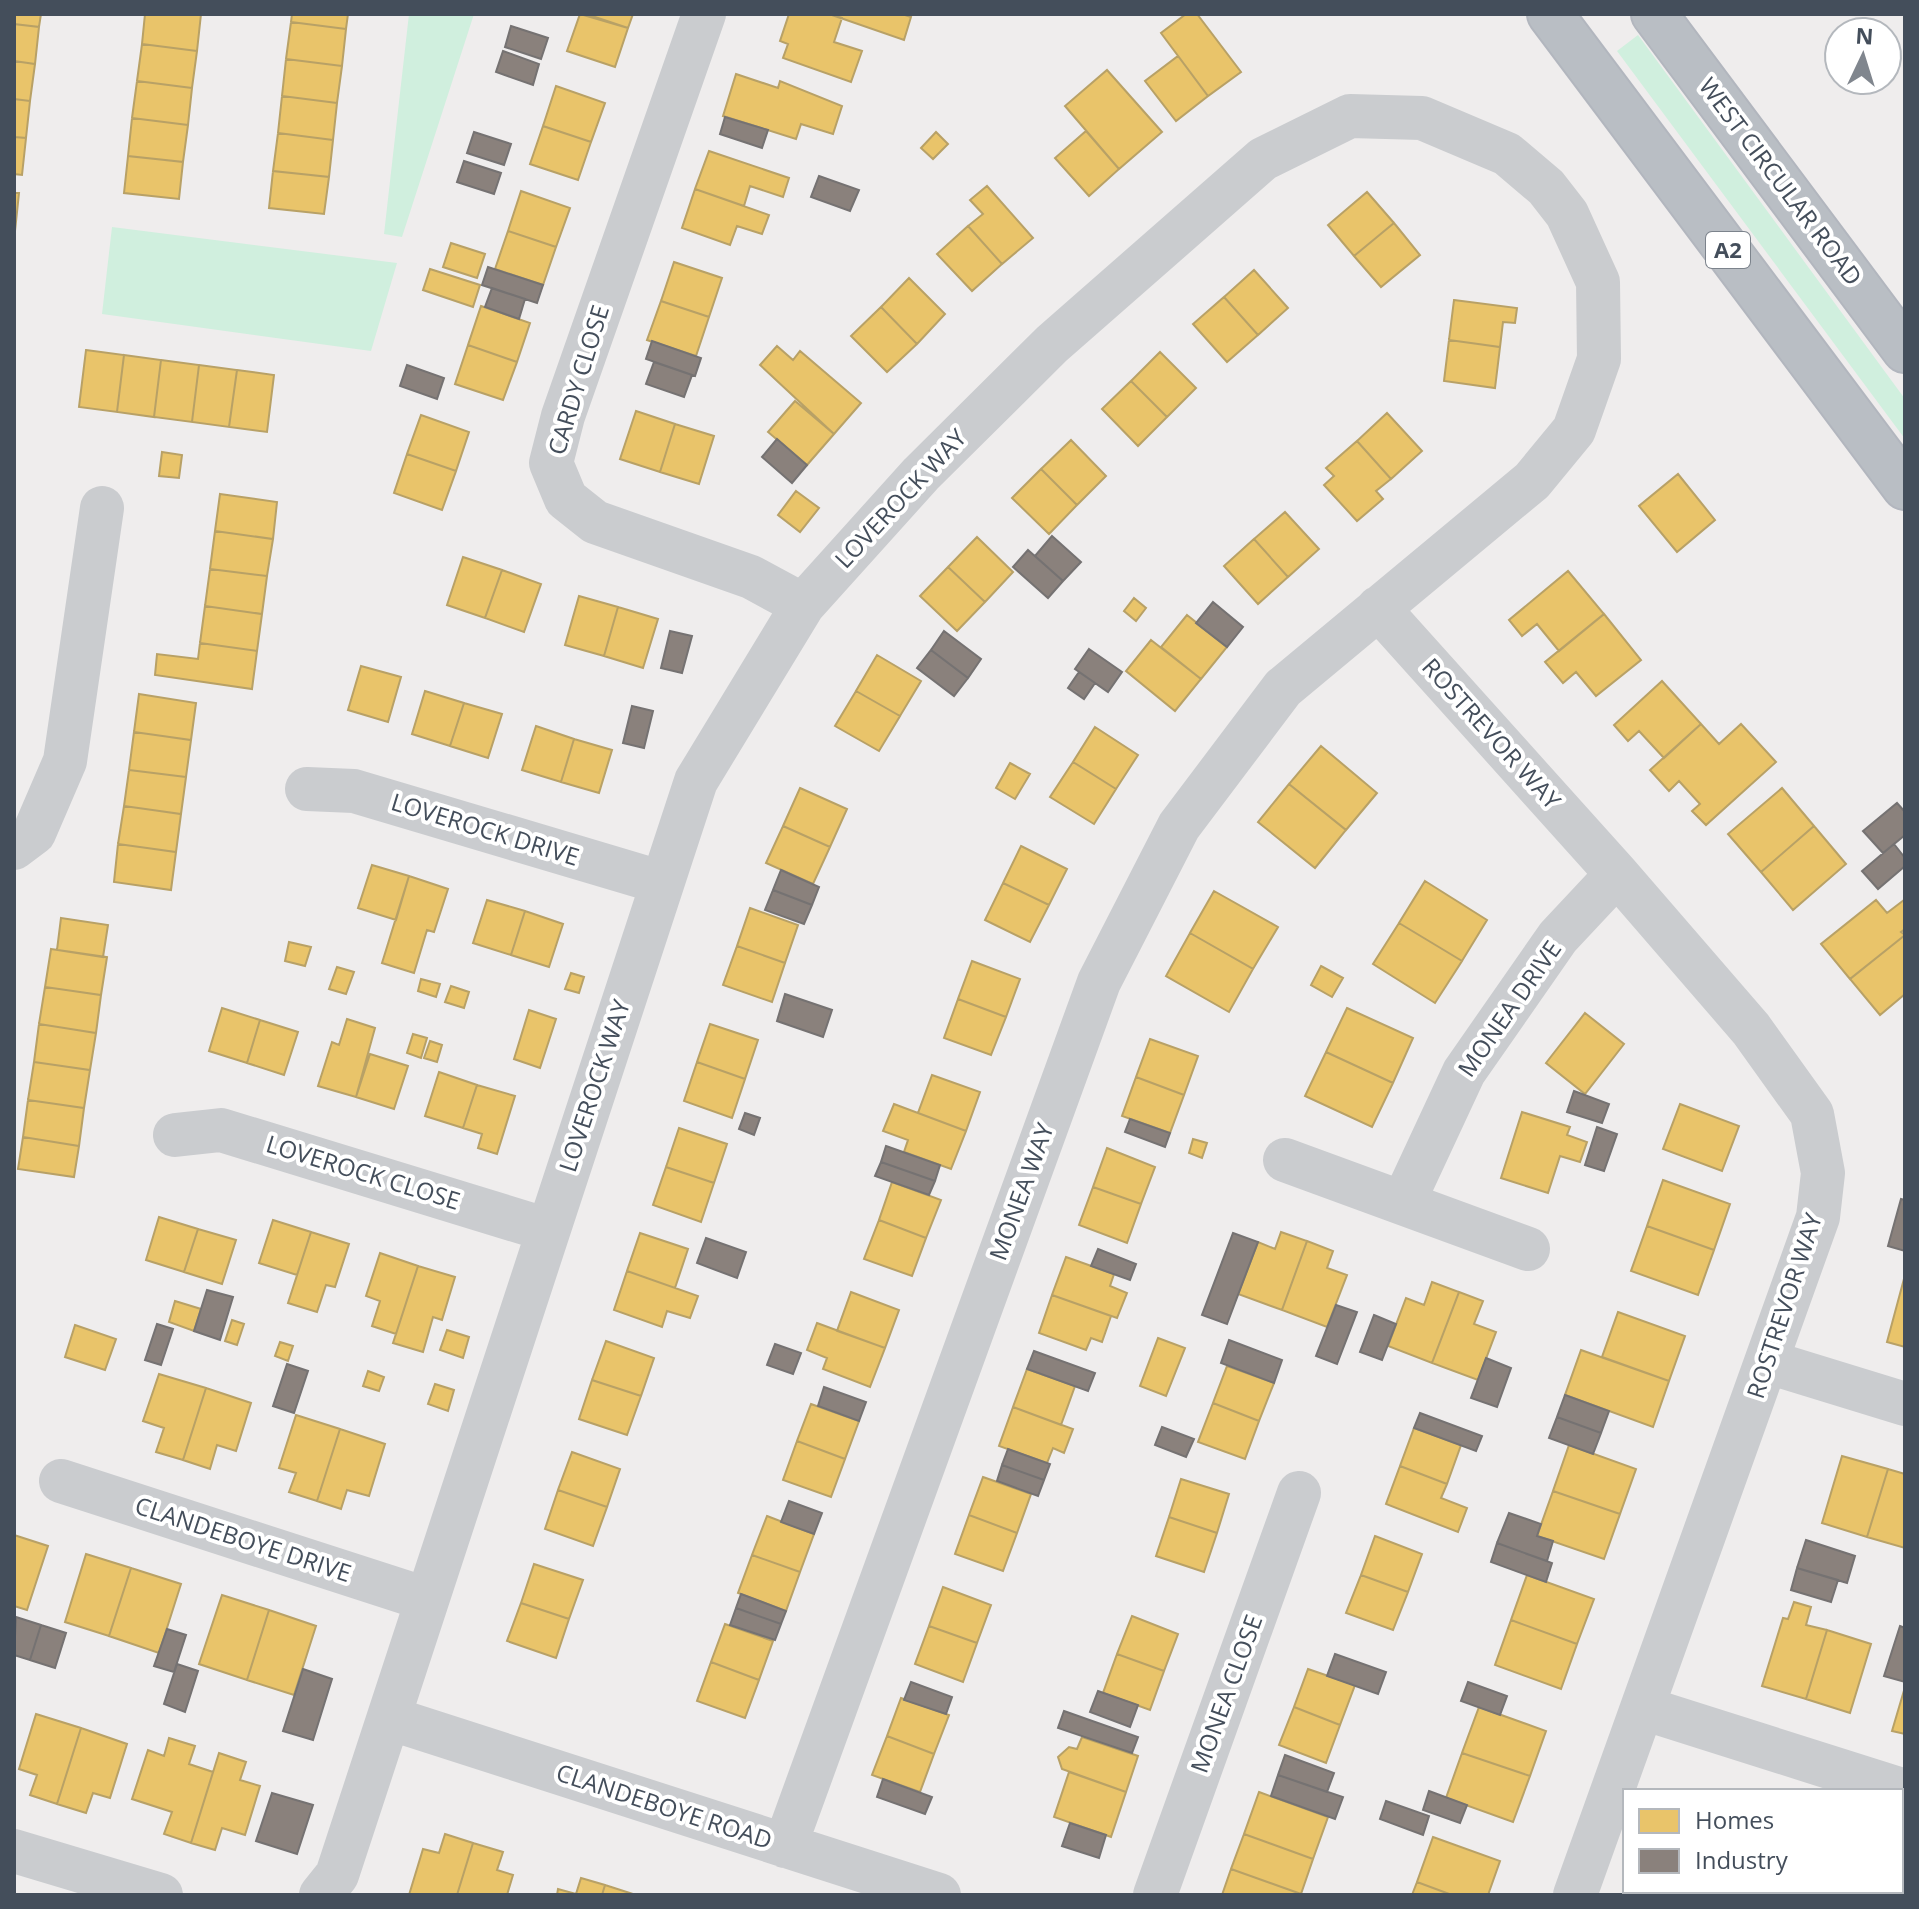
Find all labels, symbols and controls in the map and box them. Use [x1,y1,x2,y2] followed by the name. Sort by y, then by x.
[1823,16,1903,96] north arrow
[1854,19,1874,51] text: N
[1692,70,1870,292] street label: WEST CIRCULAR ROAD
[1706,232,1750,268] road number: A2
[539,301,616,458] street label: CARDY CLOSE
[827,421,973,575] street label: LOVEROCK WAY
[1415,650,1569,816] street label: ROSTREVOR WAY
[387,784,583,873] street label: LOVEROCK DRIVE
[1449,933,1568,1083] street label: MONEA DRIVE
[550,995,637,1176] street label: LOVEROCK WAY
[980,1118,1061,1265] street label: MONEA WAY
[262,1126,464,1217] street label: LOVEROCK CLOSE
[1738,1208,1829,1402] street label: ROSTREVOR WAY
[131,1488,356,1589] street label: CLANDEBOYE DRIVE
[1182,1610,1269,1777] street label: MONEA CLOSE
[552,1755,776,1856] street label: CLANDEBOYE ROAD
[1623,1789,1903,1893] legend
[1695,1803,1774,1836] text: Homes
[1695,1843,1789,1876] text: Industry

